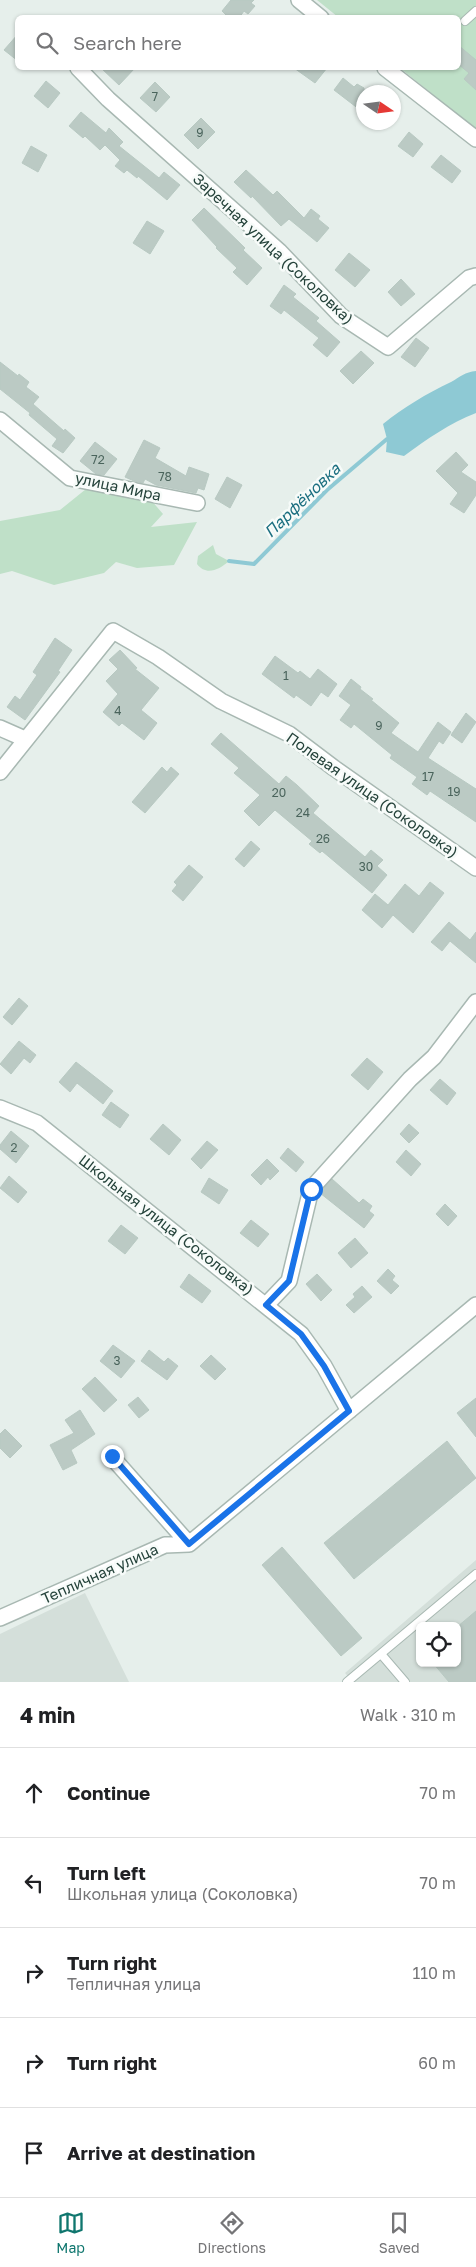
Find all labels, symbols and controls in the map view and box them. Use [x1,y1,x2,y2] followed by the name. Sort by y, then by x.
[15,15,461,70] search box
[33,29,61,57] icon: search
[73,31,182,54] text: Search here
[356,85,401,130] north arrow
[152,89,158,104] house number: 7
[196,125,204,140] house number: 9
[190,169,358,327] street label: Заречная улица (Соколовка)
[91,452,105,467] house number: 72
[260,458,345,541] water label: Парфёновка
[74,468,163,504] street label: улица Мира
[158,469,172,484] house number: 78
[283,668,289,683] house number: 1
[114,703,122,718] house number: 4
[375,718,383,733] house number: 9
[283,728,462,860] street label: Полевая улица (Соколовка)
[422,769,434,784] house number: 17
[447,784,461,799] house number: 19
[272,785,286,800] house number: 20
[296,805,310,820] house number: 24
[316,831,330,846] house number: 26
[359,859,373,874] house number: 30
[11,1140,18,1155] house number: 2
[76,1150,258,1298] street label: Школьная улица (Соколовка)
[300,1178,323,1201] route start
[113,1353,121,1368] house number: 3
[101,1445,124,1468] route end
[38,1539,161,1607] street label: Тепличная улица
[416,1622,461,1667] map controls
[416,1622,461,1667] button: locate
[20,1702,75,1728] text: 4 min
[360,1705,456,1725] text: Walk · 310 m
[20,1779,48,1807] icon: ahead
[67,1781,150,1804] text: Continue
[419,1783,456,1803] text: 70 m
[67,1861,146,1884] text: Turn left
[20,1869,48,1897] icon: left
[419,1873,456,1893] text: 70 m
[67,1884,298,1904] text: Школьная улица (Соколовка)
[67,1951,157,1974] text: Turn right
[20,1959,48,1987] icon: right
[412,1963,456,1983] text: 110 m
[67,1974,201,1994] text: Тепличная улица
[20,2049,48,2077] icon: right
[67,2051,157,2074] text: Turn right
[418,2053,456,2073] text: 60 m
[20,2139,48,2167] icon: arrive
[67,2141,255,2164] text: Arrive at destination
[56,2209,85,2256] tab: Map
[198,2209,266,2256] tab: Directions
[379,2209,420,2256] tab: Saved

